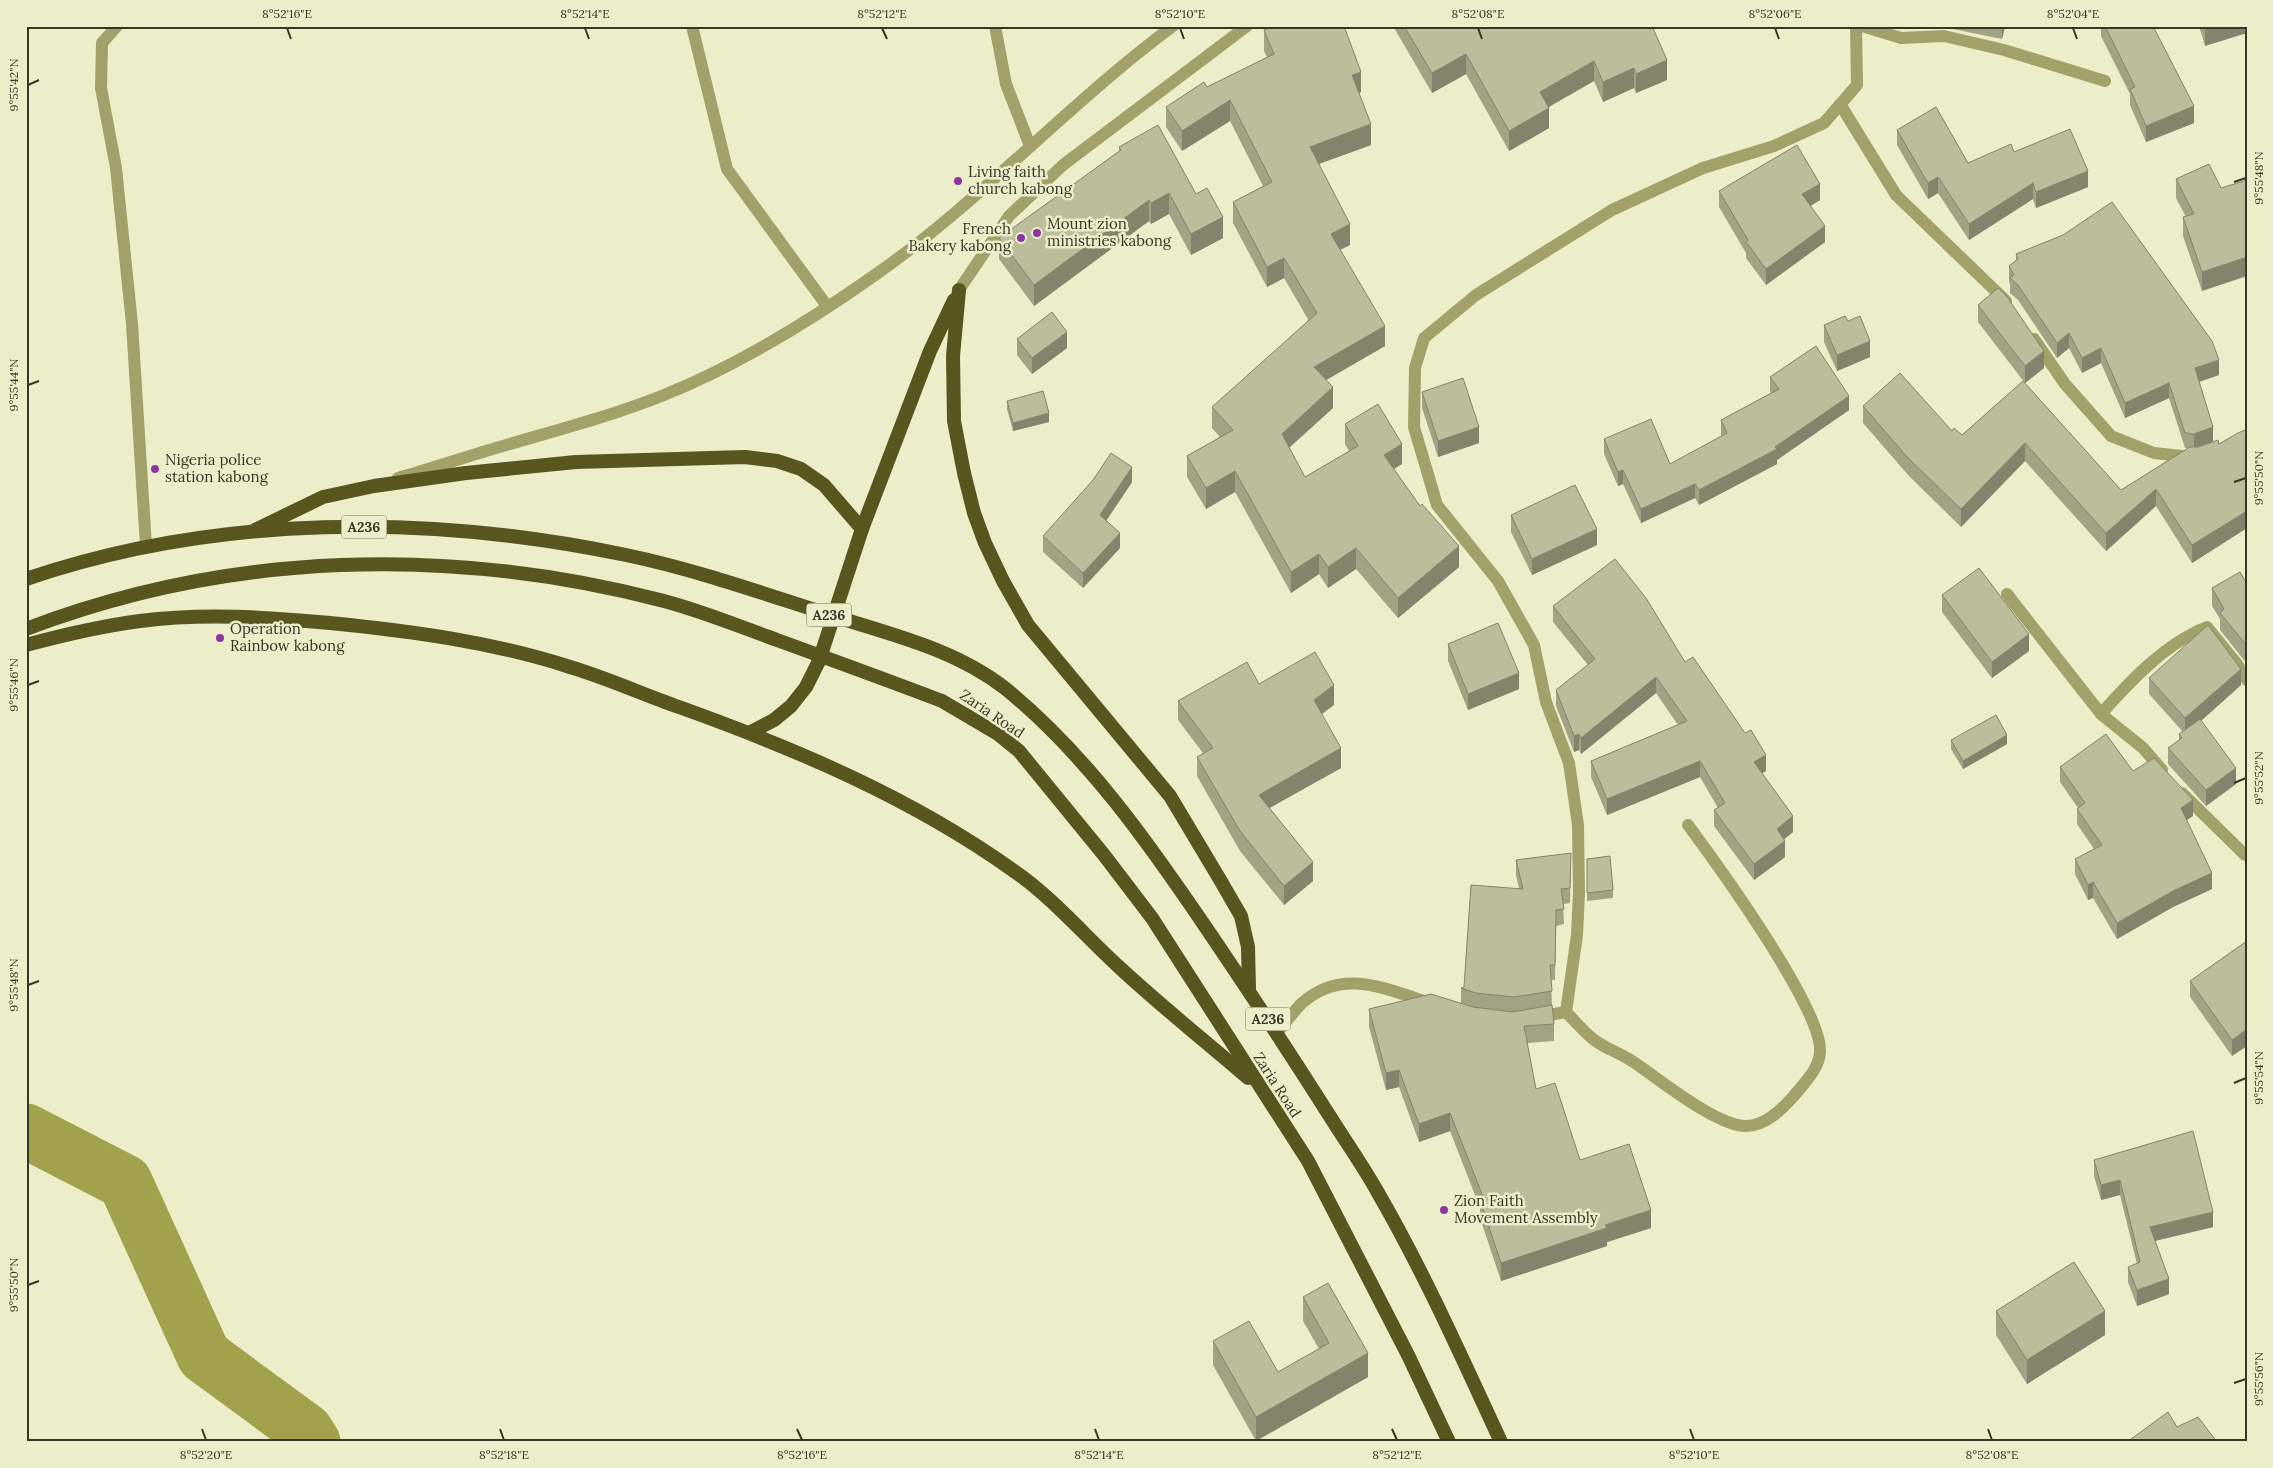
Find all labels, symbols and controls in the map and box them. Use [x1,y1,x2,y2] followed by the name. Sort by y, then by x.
[262,6,312,21] text: 8°52'16"E
[560,6,610,21] text: 8°52'14"E
[857,6,907,21] text: 8°52'12"E
[1155,6,1205,21] text: 8°52'10"E
[1452,6,1504,21] text: 8°52'08"E
[1748,6,1802,21] text: 8°52'06"E
[2047,6,2099,21] text: 8°52'04"E
[6,58,21,112] text: 9°55'42"N
[2251,151,2266,205] text: 9°55'48"N
[968,162,1073,198] place label: Living faith church kabong
[952,175,964,187] marker: Living faith church kabong
[1047,214,1172,250] place label: Mount zion ministries kabong
[909,219,1012,255] place label: French Bakery kabong
[1031,227,1043,239] marker: Mount zion ministries kabong
[1015,232,1027,244] marker: French Bakery kabong
[6,359,21,411] text: 9°55'44"N
[165,450,269,486] place label: Nigeria police station kabong
[2251,451,2266,505] text: 9°55'50"N
[149,463,161,475] marker: Nigeria police station kabong
[342,516,386,538] road number: A236
[806,604,852,626] road number: A236
[230,619,345,655] place label: Operation Rainbow kabong
[214,632,226,644] marker: Operation Rainbow kabong
[6,658,21,712] text: 9°55'46"N
[956,685,1028,742] street label: Zaria Road
[2251,751,2266,805] text: 9°55'52"N
[6,958,21,1012] text: 9°55'48"N
[1246,1008,1290,1030] road number: A236
[1249,1048,1306,1121] street label: Zaria Road
[2251,1051,2266,1105] text: 9°55'54"N
[1454,1191,1598,1227] place label: Zion Faith Movement Assembly
[1438,1204,1450,1216] marker: Zion Faith Movement Assembly
[6,1258,21,1312] text: 9°55'50"N
[2251,1352,2266,1406] text: 9°55'56"N
[180,1447,232,1462] text: 8°52'20"E
[479,1447,529,1462] text: 8°52'18"E
[777,1447,827,1462] text: 8°52'16"E
[1074,1447,1124,1462] text: 8°52'14"E
[1372,1447,1422,1462] text: 8°52'12"E
[1669,1447,1719,1462] text: 8°52'10"E
[1966,1447,2018,1462] text: 8°52'08"E

